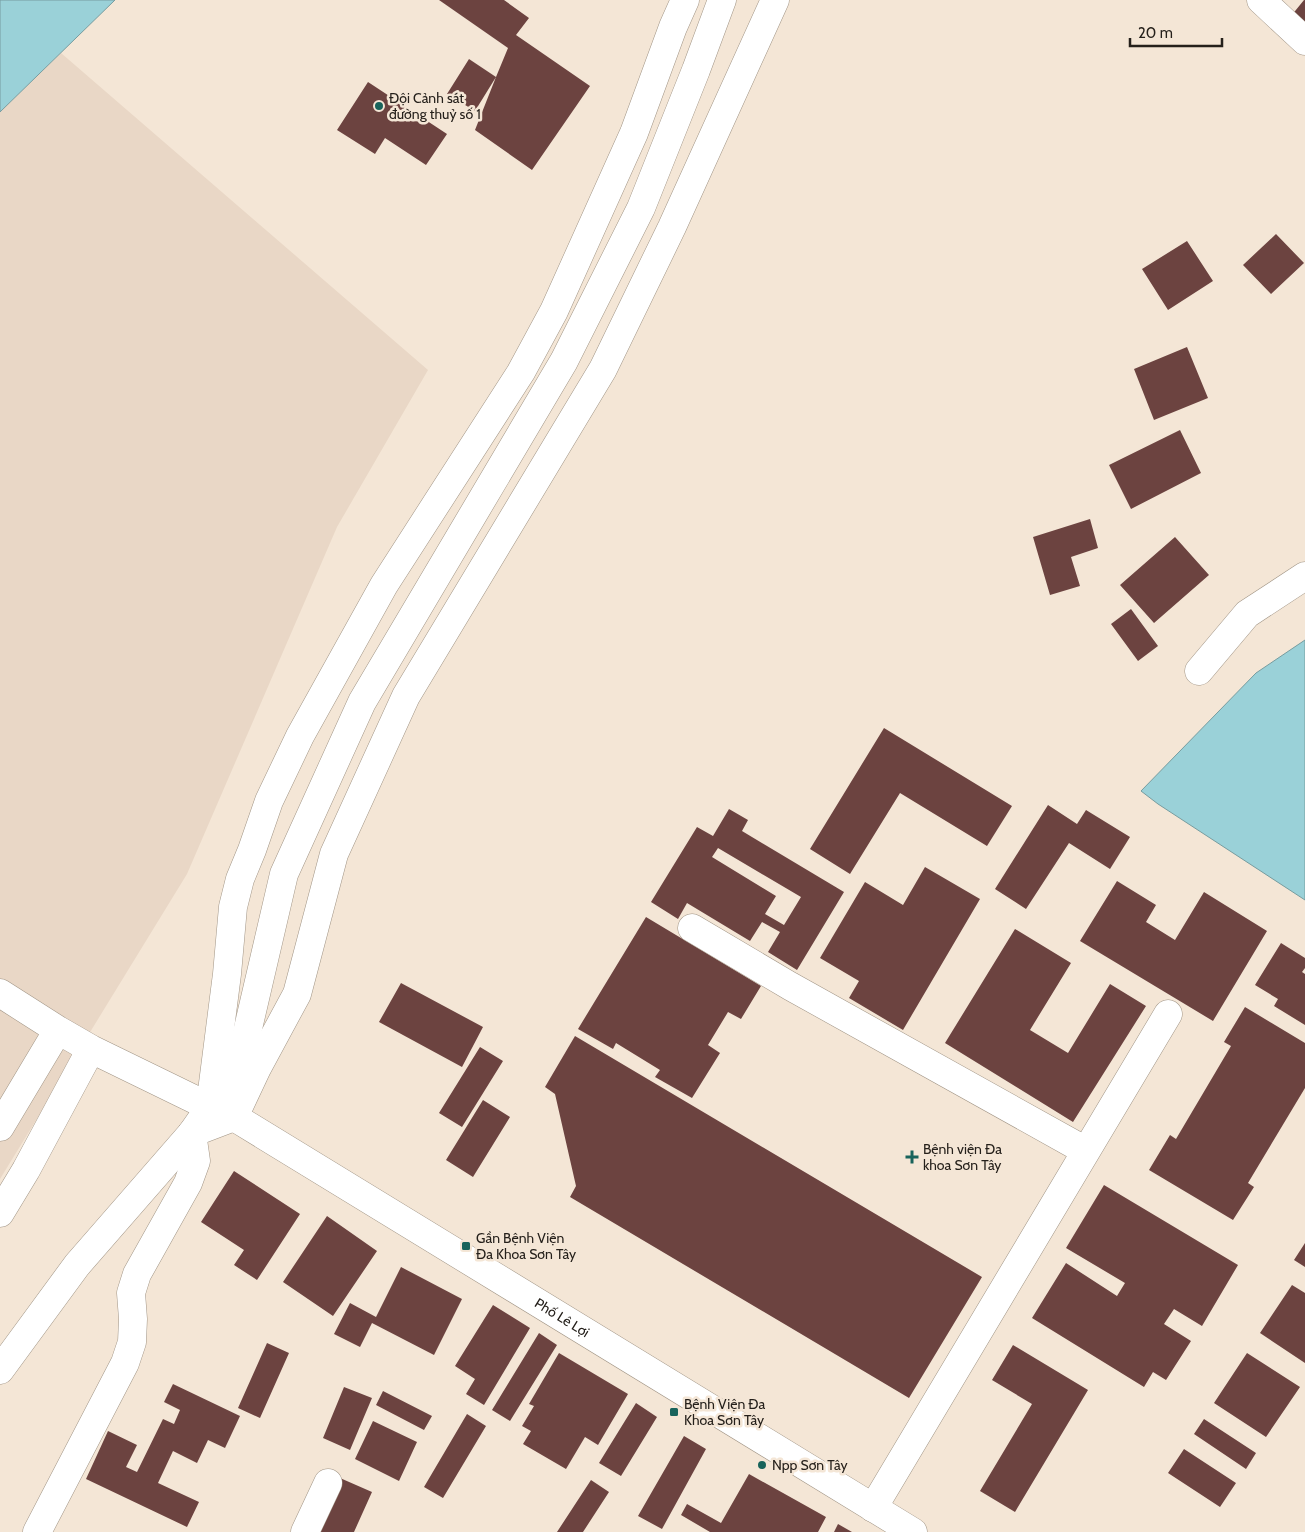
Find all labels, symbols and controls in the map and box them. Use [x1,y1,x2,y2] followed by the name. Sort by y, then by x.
[1130,15,1222,47] scale bar
[1138,24,1173,42] text: 20 m
[389,89,481,123] place label: Đội Cảnh sát đường thuỷ số 1
[373,100,385,112] marker: Đội Cảnh sát đường thuỷ số 1
[923,1140,1002,1174] place label: Bệnh viện Đa khoa Sơn Tây
[905,1150,919,1164] marker: Bệnh viện Đa khoa Sơn Tây
[476,1229,576,1263] place label: Gần Bệnh Viện Đa Khoa Sơn Tây
[460,1240,472,1252] marker: Gần Bệnh Viện Đa Khoa Sơn Tây
[531,1294,593,1341] street label: Phố Lê Lợi
[684,1395,766,1429] place label: Bệnh Viện Đa Khoa Sơn Tây
[668,1406,680,1418] marker: Bệnh Viện Đa Khoa Sơn Tây
[772,1456,847,1474] place label: Npp Sơn Tây
[756,1459,768,1471] marker: Npp Sơn Tây

